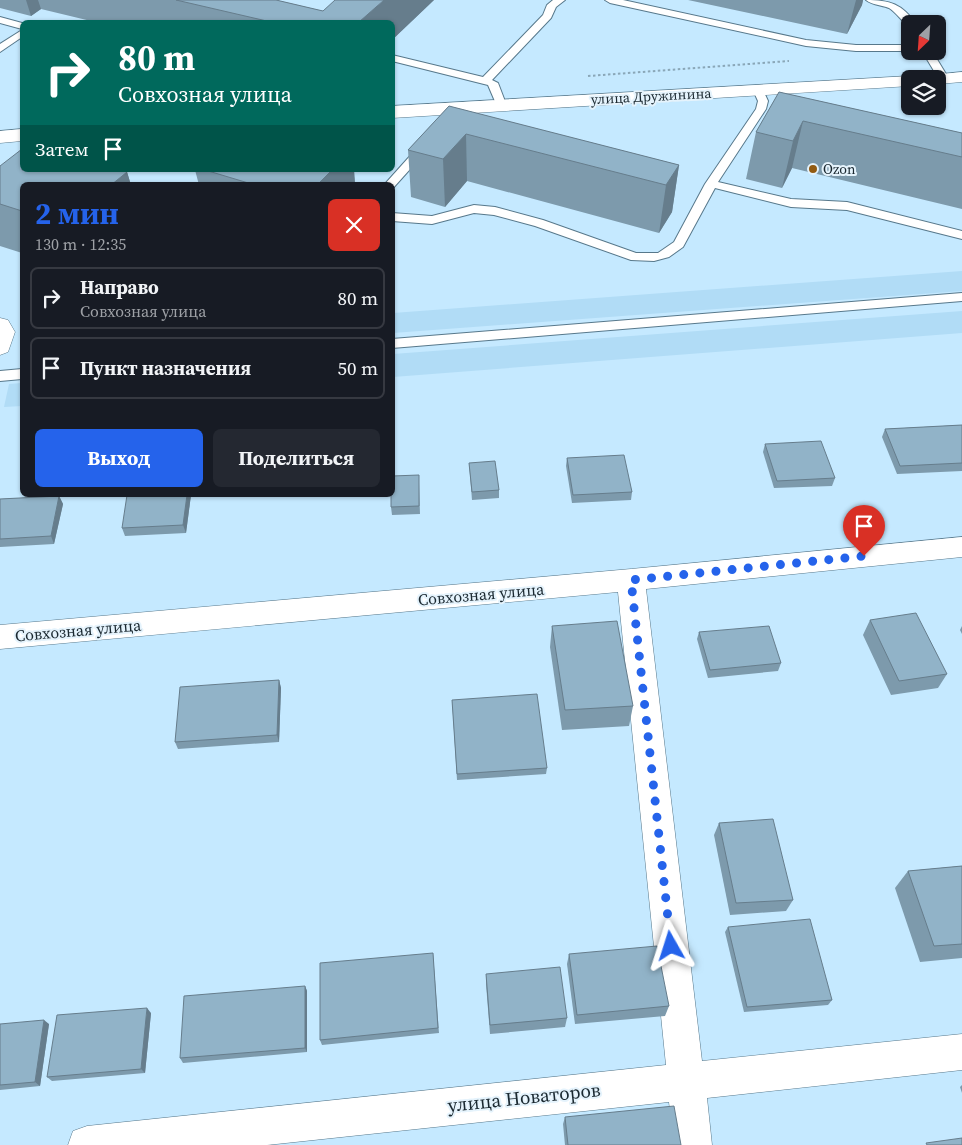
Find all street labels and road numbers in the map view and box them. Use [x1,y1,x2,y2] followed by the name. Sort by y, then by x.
[590,83,713,109] street label: улица Дружинина
[417,577,546,610] street label: Совхозная улица
[14,613,143,646] street label: Совхозная улица
[446,1076,602,1118] street label: улица Новаторов

